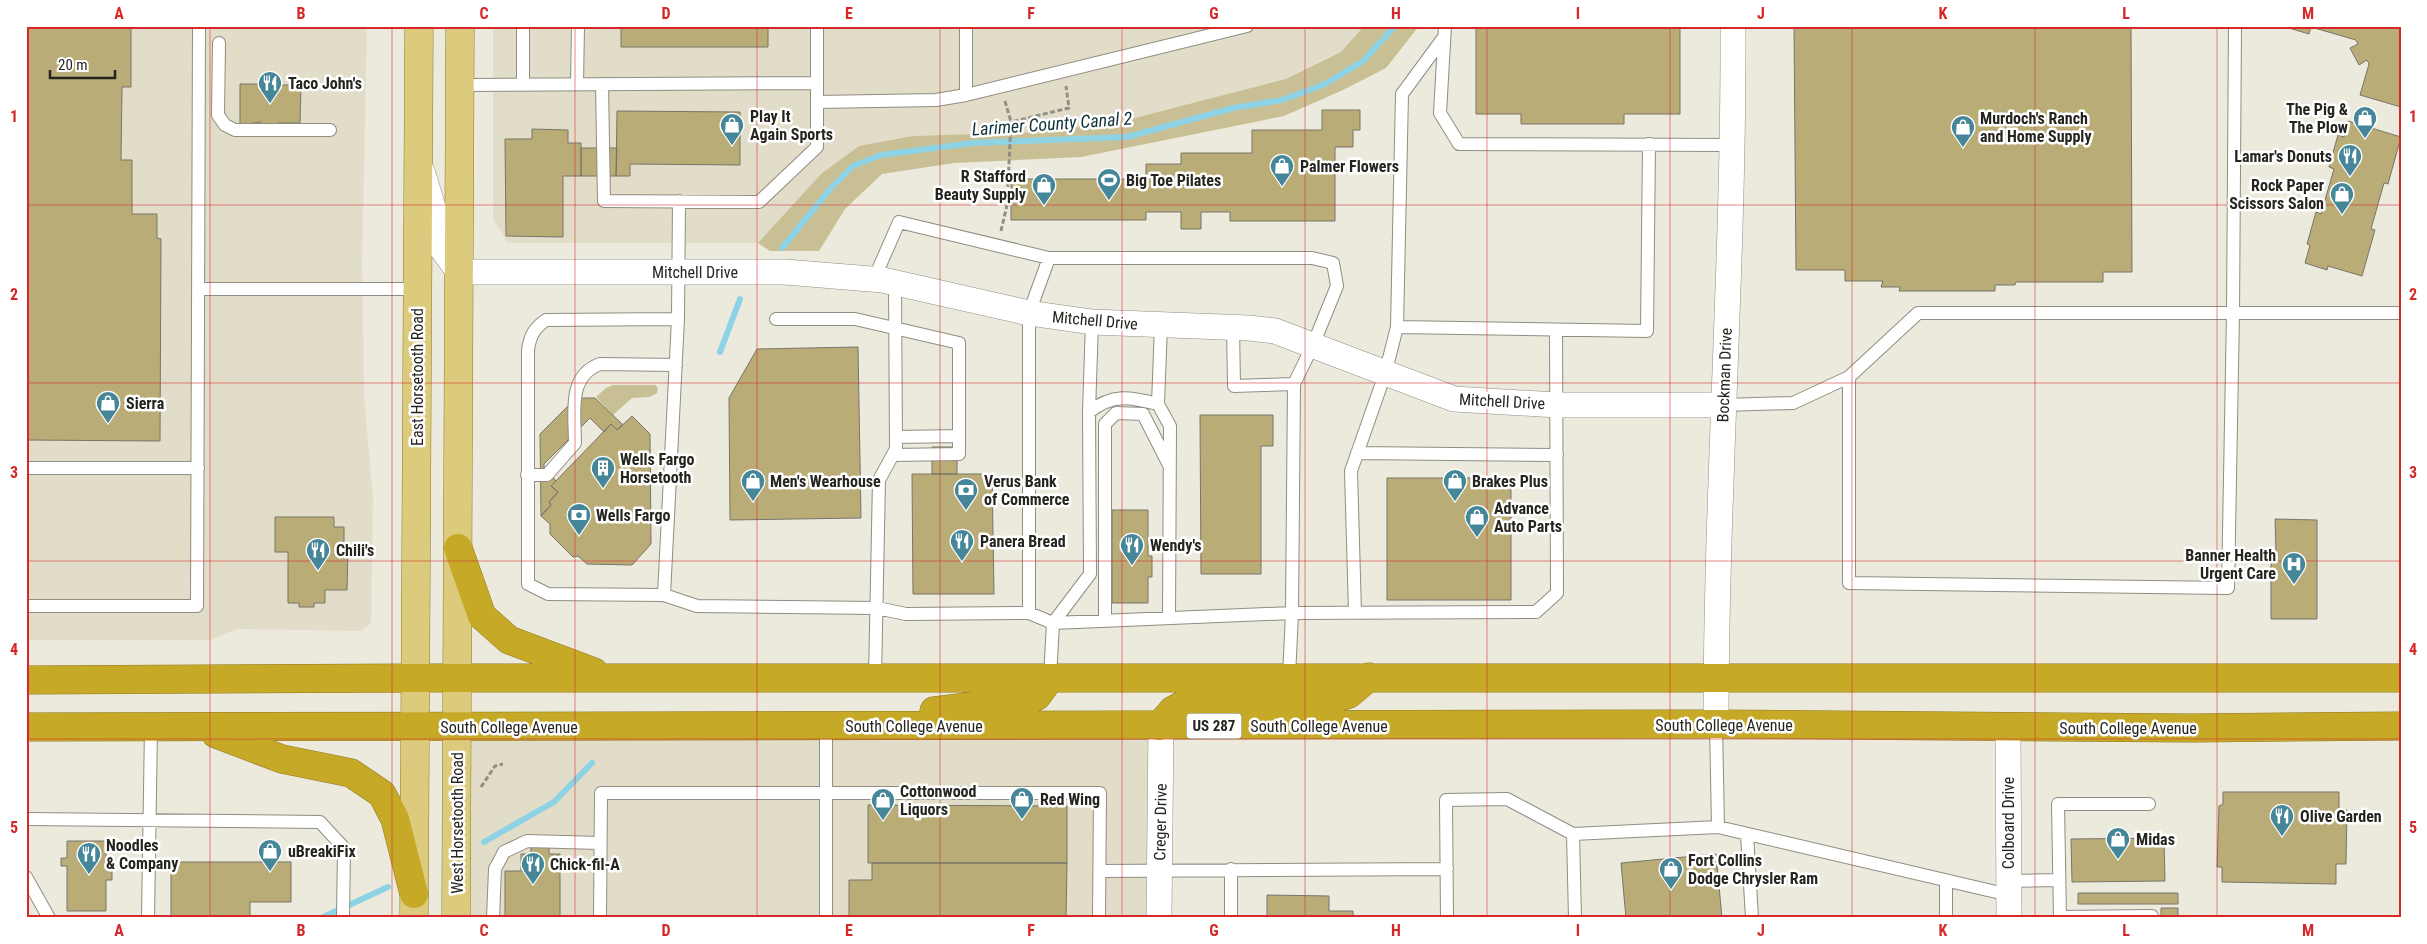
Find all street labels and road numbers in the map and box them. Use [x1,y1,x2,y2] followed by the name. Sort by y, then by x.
[652,263,738,282] street label: Mitchell Drive
[1051,307,1139,334] street label: Mitchell Drive
[408,308,427,446] street label: East Horsetooth Road
[1713,328,1736,423] street label: Bockman Drive
[1459,390,1545,413] street label: Mitchell Drive
[1186,714,1242,738] road number: US 287
[1655,716,1793,735] street label: South College Avenue
[845,717,983,736] street label: South College Avenue
[1250,717,1388,736] street label: South College Avenue
[440,718,578,737] street label: South College Avenue
[2059,719,2197,738] street label: South College Avenue
[448,752,467,894] street label: West Horsetooth Road
[1999,777,2018,869] street label: Colboard Drive
[1150,783,1171,861] street label: Creger Drive

